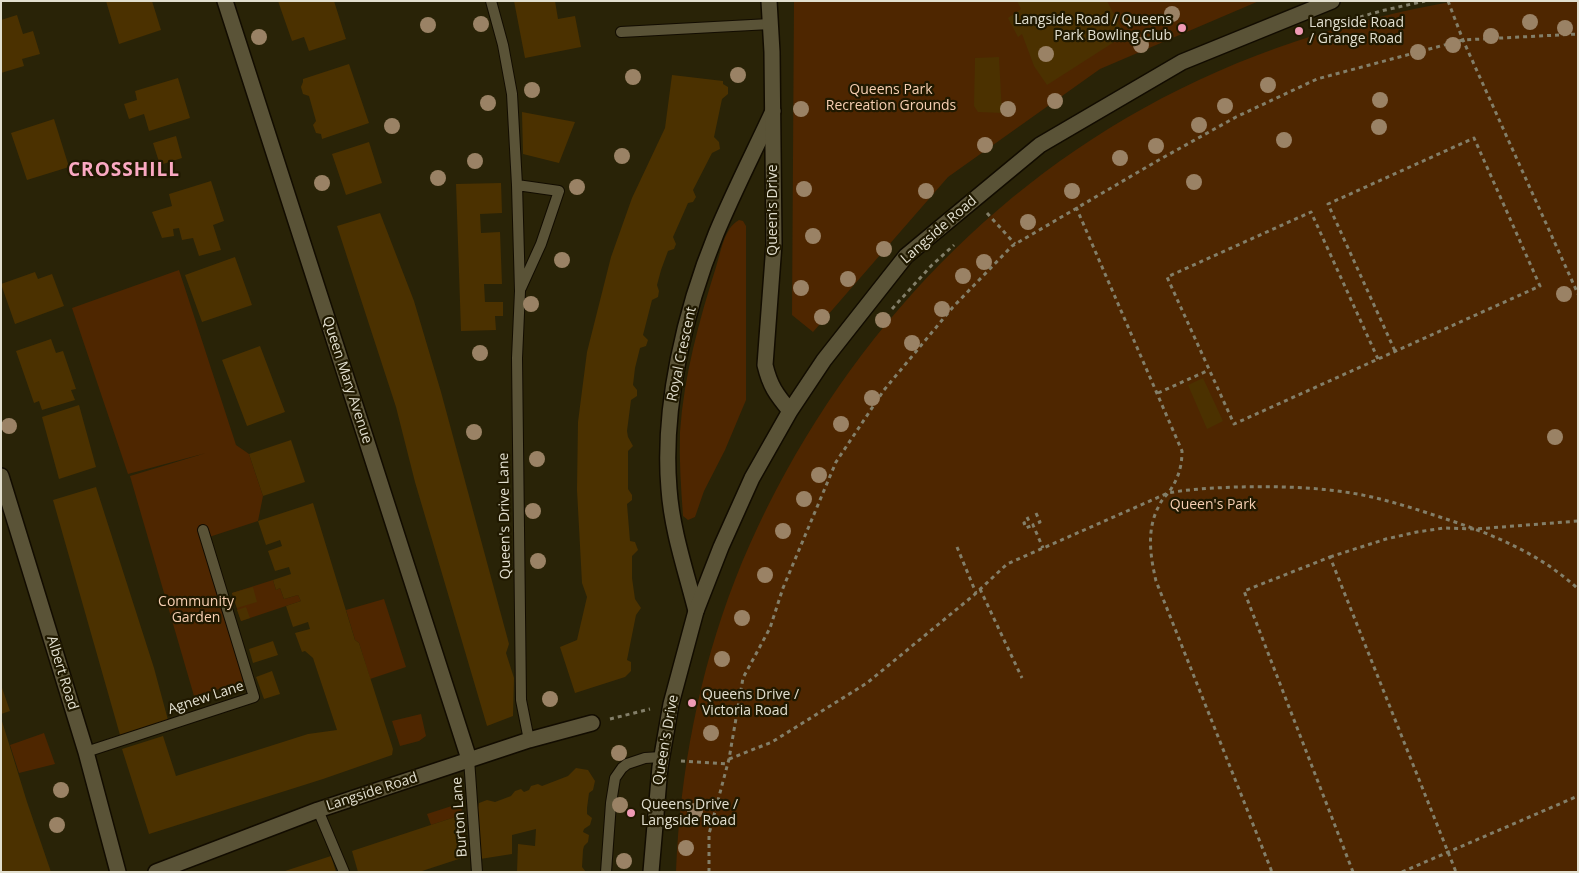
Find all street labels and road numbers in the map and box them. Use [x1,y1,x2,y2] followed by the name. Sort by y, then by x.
[765,164,781,256] street label: Queen's Drive
[898,193,980,267] street label: Langside Road
[664,305,700,403] street label: Royal Crescent
[318,314,376,446] street label: Queen Mary Avenue
[495,453,515,579] street label: Queen's Drive Lane
[43,634,81,712] street label: Albert Road
[166,678,246,718] street label: Agnew Lane
[650,694,682,786] street label: Queen's Drive
[324,769,420,815] street label: Langside Road
[449,776,471,858] street label: Burton Lane

